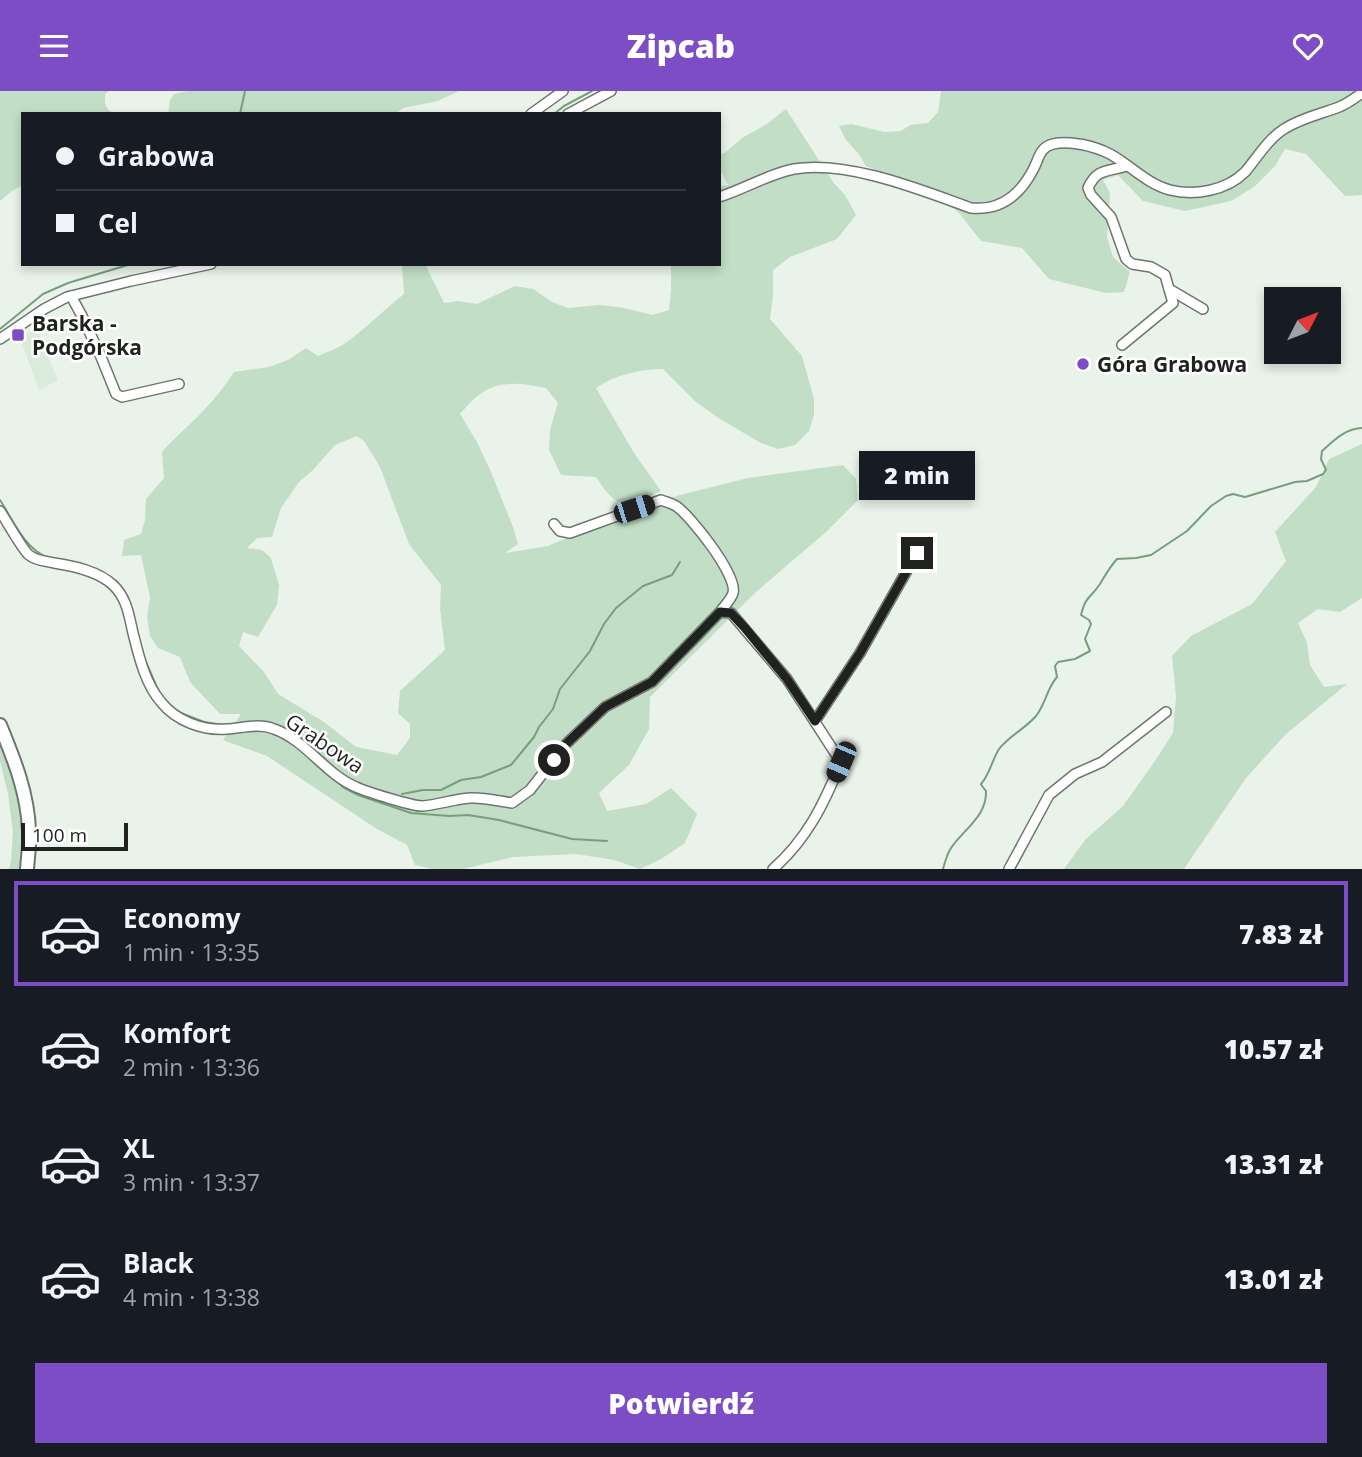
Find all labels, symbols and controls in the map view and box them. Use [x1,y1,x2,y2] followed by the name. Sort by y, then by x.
[627,24,735,67] text: Zipcab
[35,27,73,65] icon: menu
[1289,27,1327,65] icon: heart
[98,138,215,174] text: Grabowa
[98,205,138,241] text: Cel
[1264,287,1340,364] north arrow
[1264,287,1341,364] map controls
[32,309,142,361] place label: Barska - Podgórska
[10,327,26,343] marker: Barska - Podgórska
[1097,350,1247,378] place label: Góra Grabowa
[1075,356,1091,372] marker: Góra Grabowa
[859,451,975,501] callout: 2 min
[884,459,950,491] text: 2 min
[611,493,658,525] car
[901,537,933,569] route end
[280,707,370,779] street label: Grabowa
[824,739,859,785] car
[538,744,570,776] route start
[21,820,128,852] scale bar
[32,822,87,848] text: 100 m
[123,900,241,936] text: Economy
[39,902,102,965] icon: car
[1239,916,1323,952] text: 7.83 zł
[123,936,260,968] text: 1 min · 13:35
[123,1015,231,1051] text: Komfort
[39,1017,102,1080] icon: car
[1224,1031,1323,1067] text: 10.57 zł
[123,1051,260,1083] text: 2 min · 13:36
[123,1130,155,1166] text: XL
[39,1132,102,1195] icon: car
[1224,1146,1323,1182] text: 13.31 zł
[123,1166,260,1198] text: 3 min · 13:37
[123,1245,194,1281] text: Black
[39,1247,102,1310] icon: car
[1224,1261,1323,1297] text: 13.01 zł
[123,1281,260,1313] text: 4 min · 13:38
[35,1363,1327,1443] button: Potwierdź

